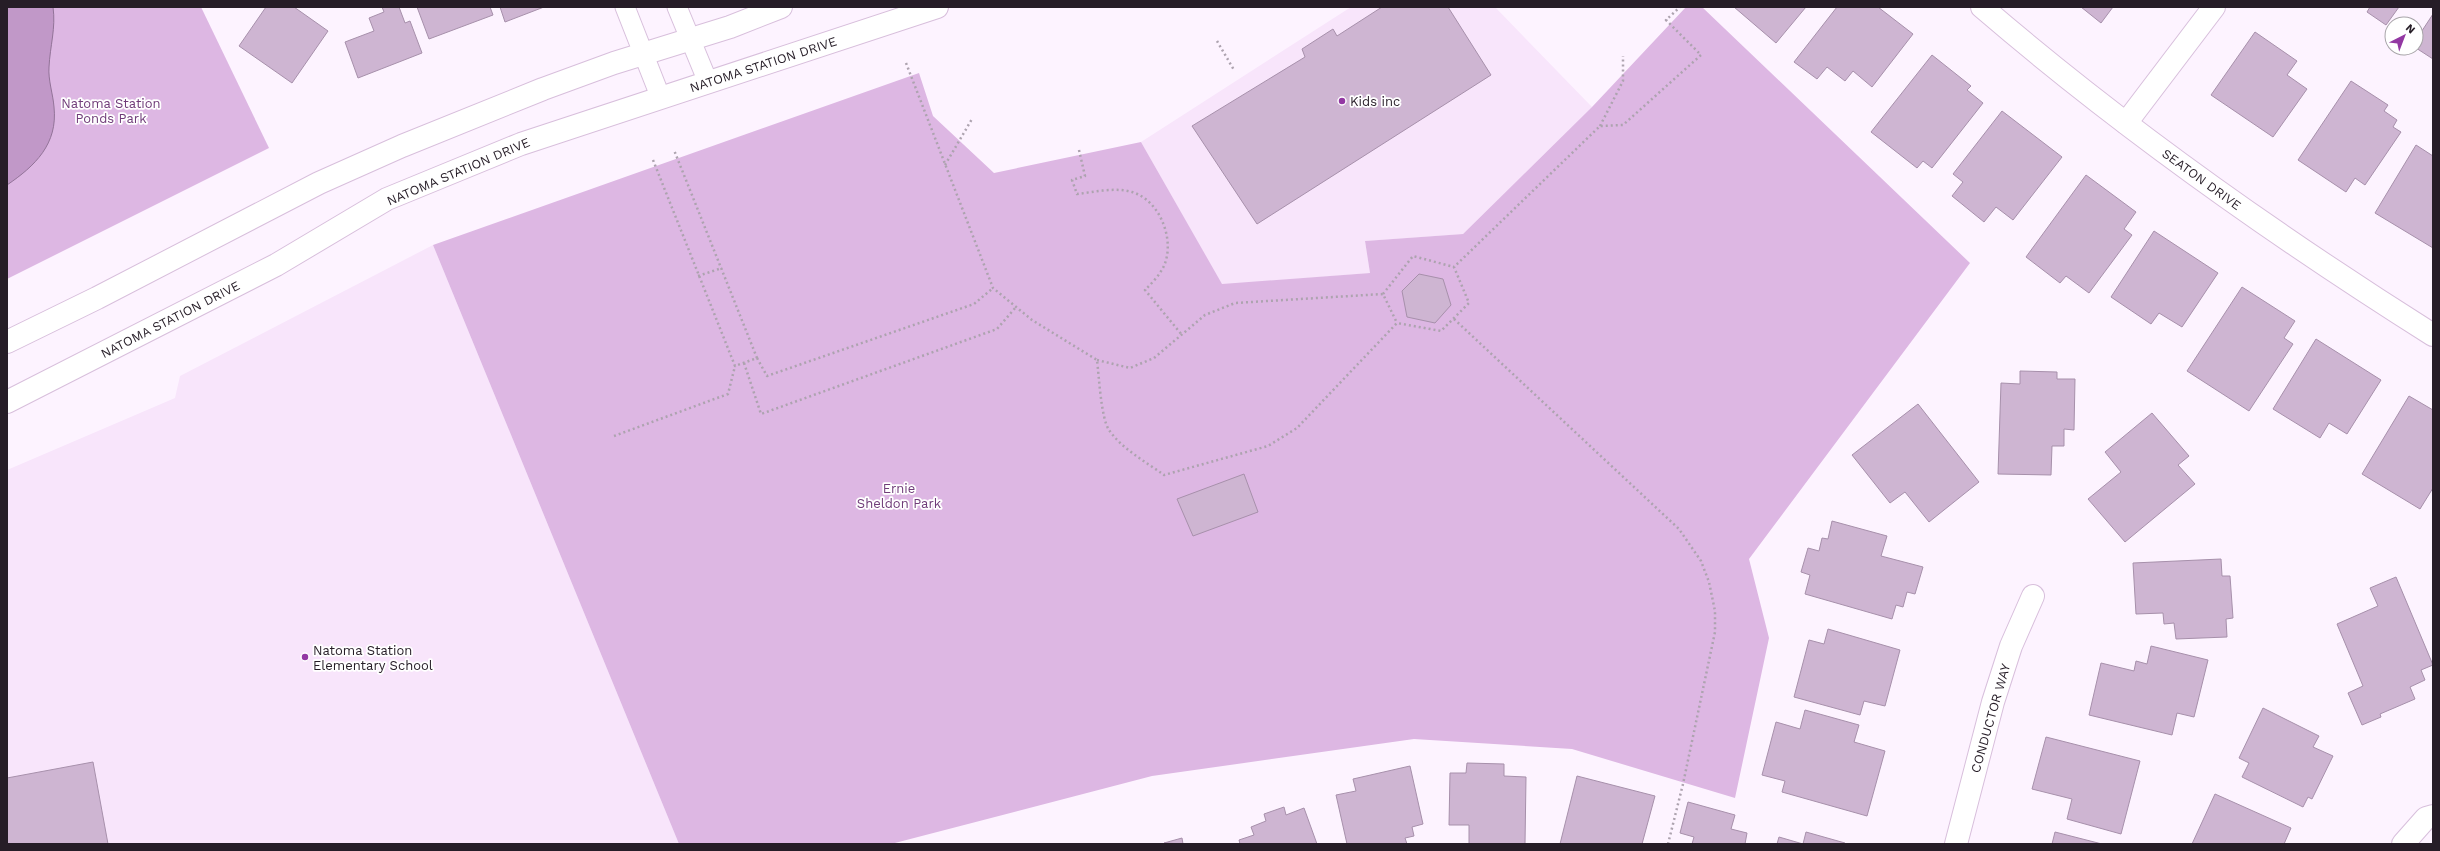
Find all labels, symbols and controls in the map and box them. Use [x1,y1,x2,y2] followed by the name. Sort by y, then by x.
[2384,16,2424,56] north arrow
[2403,21,2418,36] text: N
[688,34,839,95] street label: NATOMA STATION DRIVE
[1350,94,1400,109] place label: Kids inc
[61,96,161,126] park label: Natoma Station Ponds Park
[1337,96,1347,106] marker: Kids inc
[384,134,532,208] street label: NATOMA STATION DRIVE
[2159,146,2244,213] street label: SEATON DRIVE
[98,278,242,361] street label: NATOMA STATION DRIVE
[857,481,942,511] park label: Ernie Sheldon Park
[313,643,433,673] place label: Natoma Station Elementary School
[300,652,310,662] marker: Natoma Station Elementary School
[1968,661,2013,774] street label: CONDUCTOR WAY

